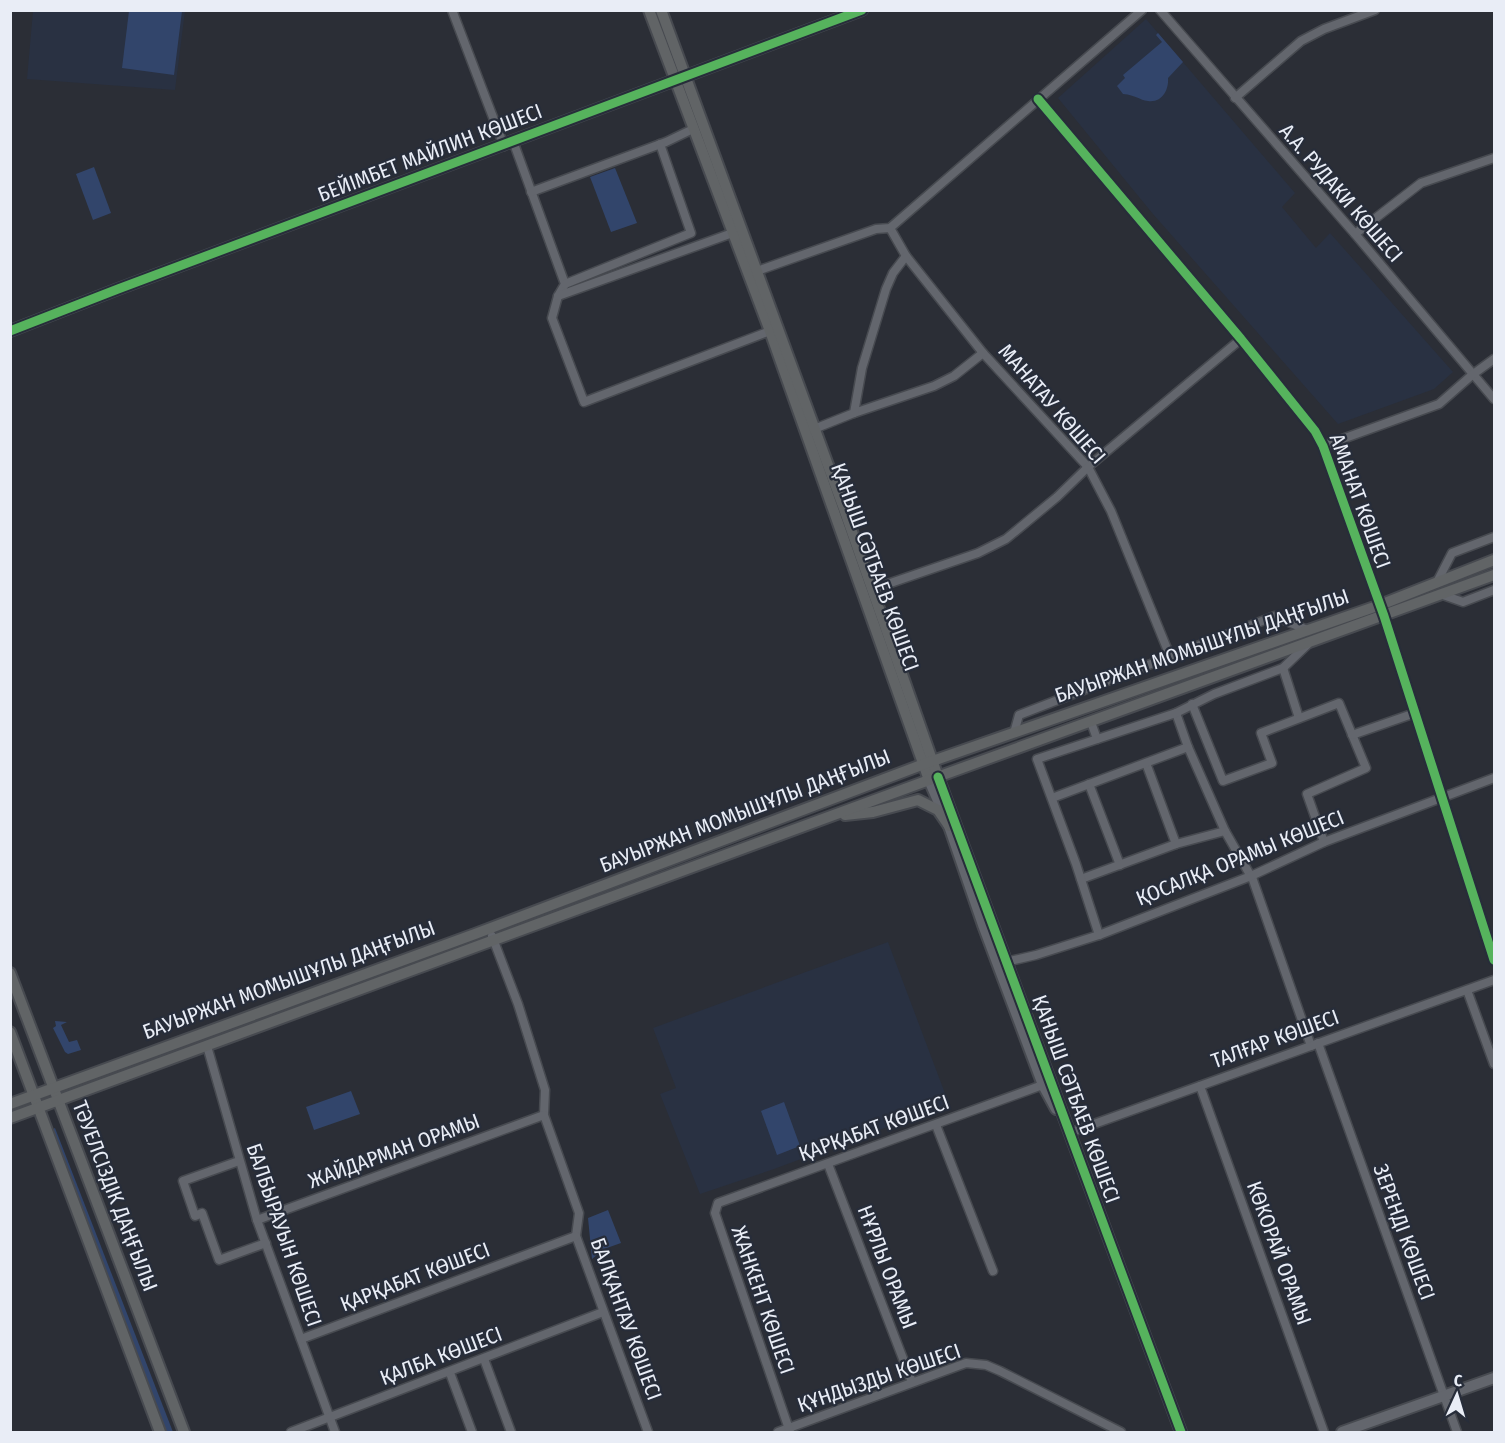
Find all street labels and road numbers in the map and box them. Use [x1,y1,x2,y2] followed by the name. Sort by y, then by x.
[314,98,546,208] street label: БЕЙІМБЕТ МАЙЛИН КӨШЕСІ
[1274,118,1408,268] street label: А.А. РУДАКИ КӨШЕСІ
[993,339,1111,469] street label: МАНАТАУ КӨШЕСІ
[1324,430,1396,572] street label: АМАНАТ КӨШЕСІ
[825,459,925,675] street label: ҚАНЫШ СӘТБАЕВ КӨШЕСІ
[1052,583,1352,709] street label: БАУЫРЖАН МОМЫШҰЛЫ ДАҢҒЫЛЫ
[596,743,894,879] street label: БАУЫРЖАН МОМЫШҰЛЫ ДАҢҒЫЛЫ
[1132,804,1348,912] street label: ҚОСАЛҚА ОРАМЫ КӨШЕСІ
[139,915,439,1045] street label: БАУЫРЖАН МОМЫШҰЛЫ ДАҢҒЫЛЫ
[1026,991,1126,1207] street label: ҚАНЫШ СӘТБАЕВ КӨШЕСІ
[1208,1004,1342,1074] street label: ТАЛҒАР КӨШЕСІ
[795,1089,953,1167] street label: ҚАРҚАБАТ КӨШЕСІ
[67,1097,163,1295] street label: ТӘУЕЛСІЗДІК ДАҢҒЫЛЫ
[305,1108,483,1194] street label: ЖАЙДАРМАН ОРАМЫ
[240,1140,328,1330] street label: БАЛБЫРАУЫН КӨШЕСІ
[1367,1161,1441,1303] street label: ЗЕРЕНДІ КӨШЕСІ
[1241,1178,1317,1328] street label: КӨКОРАЙ ОРАМЫ
[852,1202,922,1332] street label: НҰРЛЫ ОРАМЫ
[725,1222,801,1378] street label: ЖАНКЕНТ КӨШЕСІ
[585,1234,667,1404] street label: БАЛҚАНТАУ КӨШЕСІ
[337,1237,493,1317] street label: ҚАРҚАБАТ КӨШЕСІ
[376,1321,506,1391] street label: ҚАЛБА КӨШЕСІ
[794,1338,964,1418] street label: ҚҰНДЫЗДЫ КӨШЕСІ

